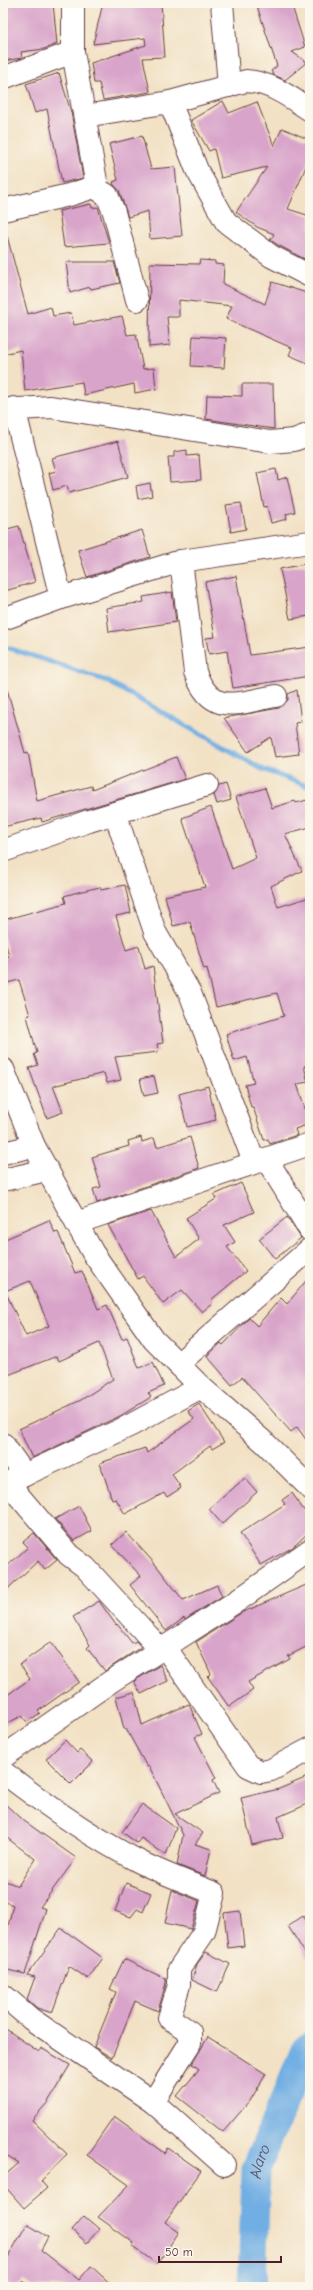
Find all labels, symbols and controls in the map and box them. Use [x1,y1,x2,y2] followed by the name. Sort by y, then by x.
[247,2142,274,2180] water label: Alaro
[159,2238,281,2264] scale bar
[165,2245,193,2259] text: 50 m

